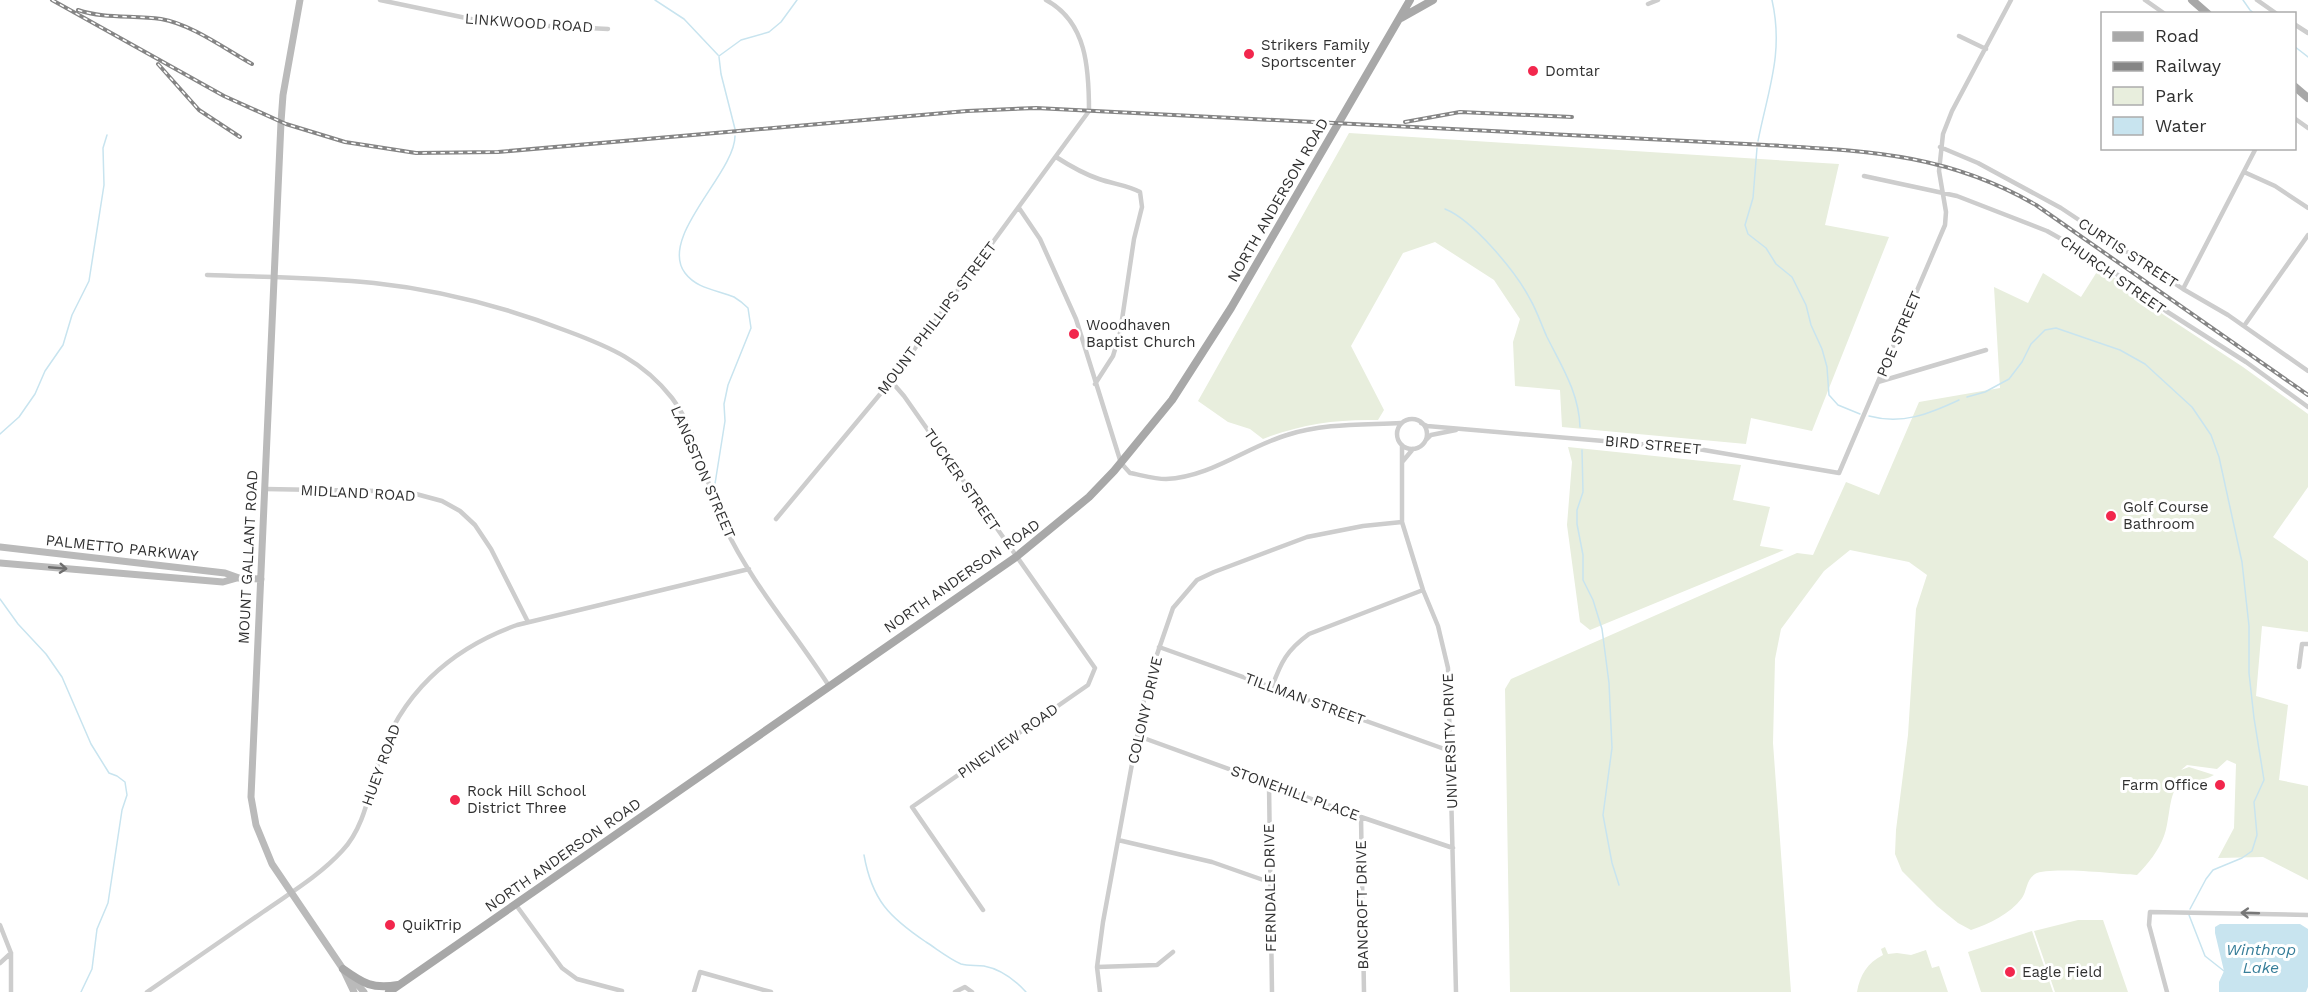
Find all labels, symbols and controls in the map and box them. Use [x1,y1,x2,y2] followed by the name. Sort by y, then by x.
[464,10,594,36] street label: LINKWOOD ROAD
[2101,12,2296,150] legend
[2155,25,2199,46] text: Road
[1261,36,1370,71] place label: Strikers Family Sportscenter
[1242,47,1256,61] marker: Strikers Family Sportscenter
[2155,55,2222,76] text: Railway
[1545,62,1600,80] place label: Domtar
[1526,64,1540,78] marker: Domtar
[2155,85,2194,106] text: Park
[1224,115,1332,285] street label: NORTH ANDERSON ROAD
[2155,115,2207,136] text: Water
[2075,214,2181,292] street label: CURTIS STREET
[2057,232,2169,318] street label: CHURCH STREET
[874,238,1000,398] street label: MOUNT PHILLIPS STREET
[1873,288,1925,380] street label: POE STREET
[1086,316,1196,351] place label: Woodhaven Baptist Church
[1067,327,1081,341] marker: Woodhaven Baptist Church
[667,403,739,541] street label: LANGSTON STREET
[920,425,1004,535] street label: TUCKER STREET
[1604,432,1702,458] street label: BIRD STREET
[234,469,262,645] street label: MOUNT GALLANT ROAD
[300,481,416,505] street label: MIDLAND ROAD
[2123,498,2209,533] place label: Golf Course Bathroom
[2104,509,2118,523] marker: Golf Course Bathroom
[881,515,1043,637] street label: NORTH ANDERSON ROAD
[45,531,200,565] street label: PALMETTO PARKWAY
[48,563,68,574] one-way arrow
[1124,654,1166,766] street label: COLONY DRIVE
[1242,669,1368,729] street label: TILLMAN STREET
[1439,673,1461,809] street label: UNIVERSITY DRIVE
[954,700,1062,782] street label: PINEVIEW ROAD
[358,722,404,808] street label: HUEY ROAD
[1228,761,1362,825] street label: STONEHILL PLACE
[2122,776,2208,794] place label: Farm Office
[2213,778,2227,792] marker: Farm Office
[467,782,586,817] place label: Rock Hill School District Three
[448,793,462,807] marker: Rock Hill School District Three
[482,794,644,916] street label: NORTH ANDERSON ROAD
[1260,824,1280,952] street label: FERNDALE DRIVE
[1352,840,1372,970] street label: BANCROFT DRIVE
[2240,908,2260,919] one-way arrow
[402,916,462,934] place label: QuikTrip
[383,918,397,932] marker: QuikTrip
[2226,940,2296,977] water label: Winthrop Lake
[2022,963,2102,981] place label: Eagle Field
[2003,965,2017,979] marker: Eagle Field

